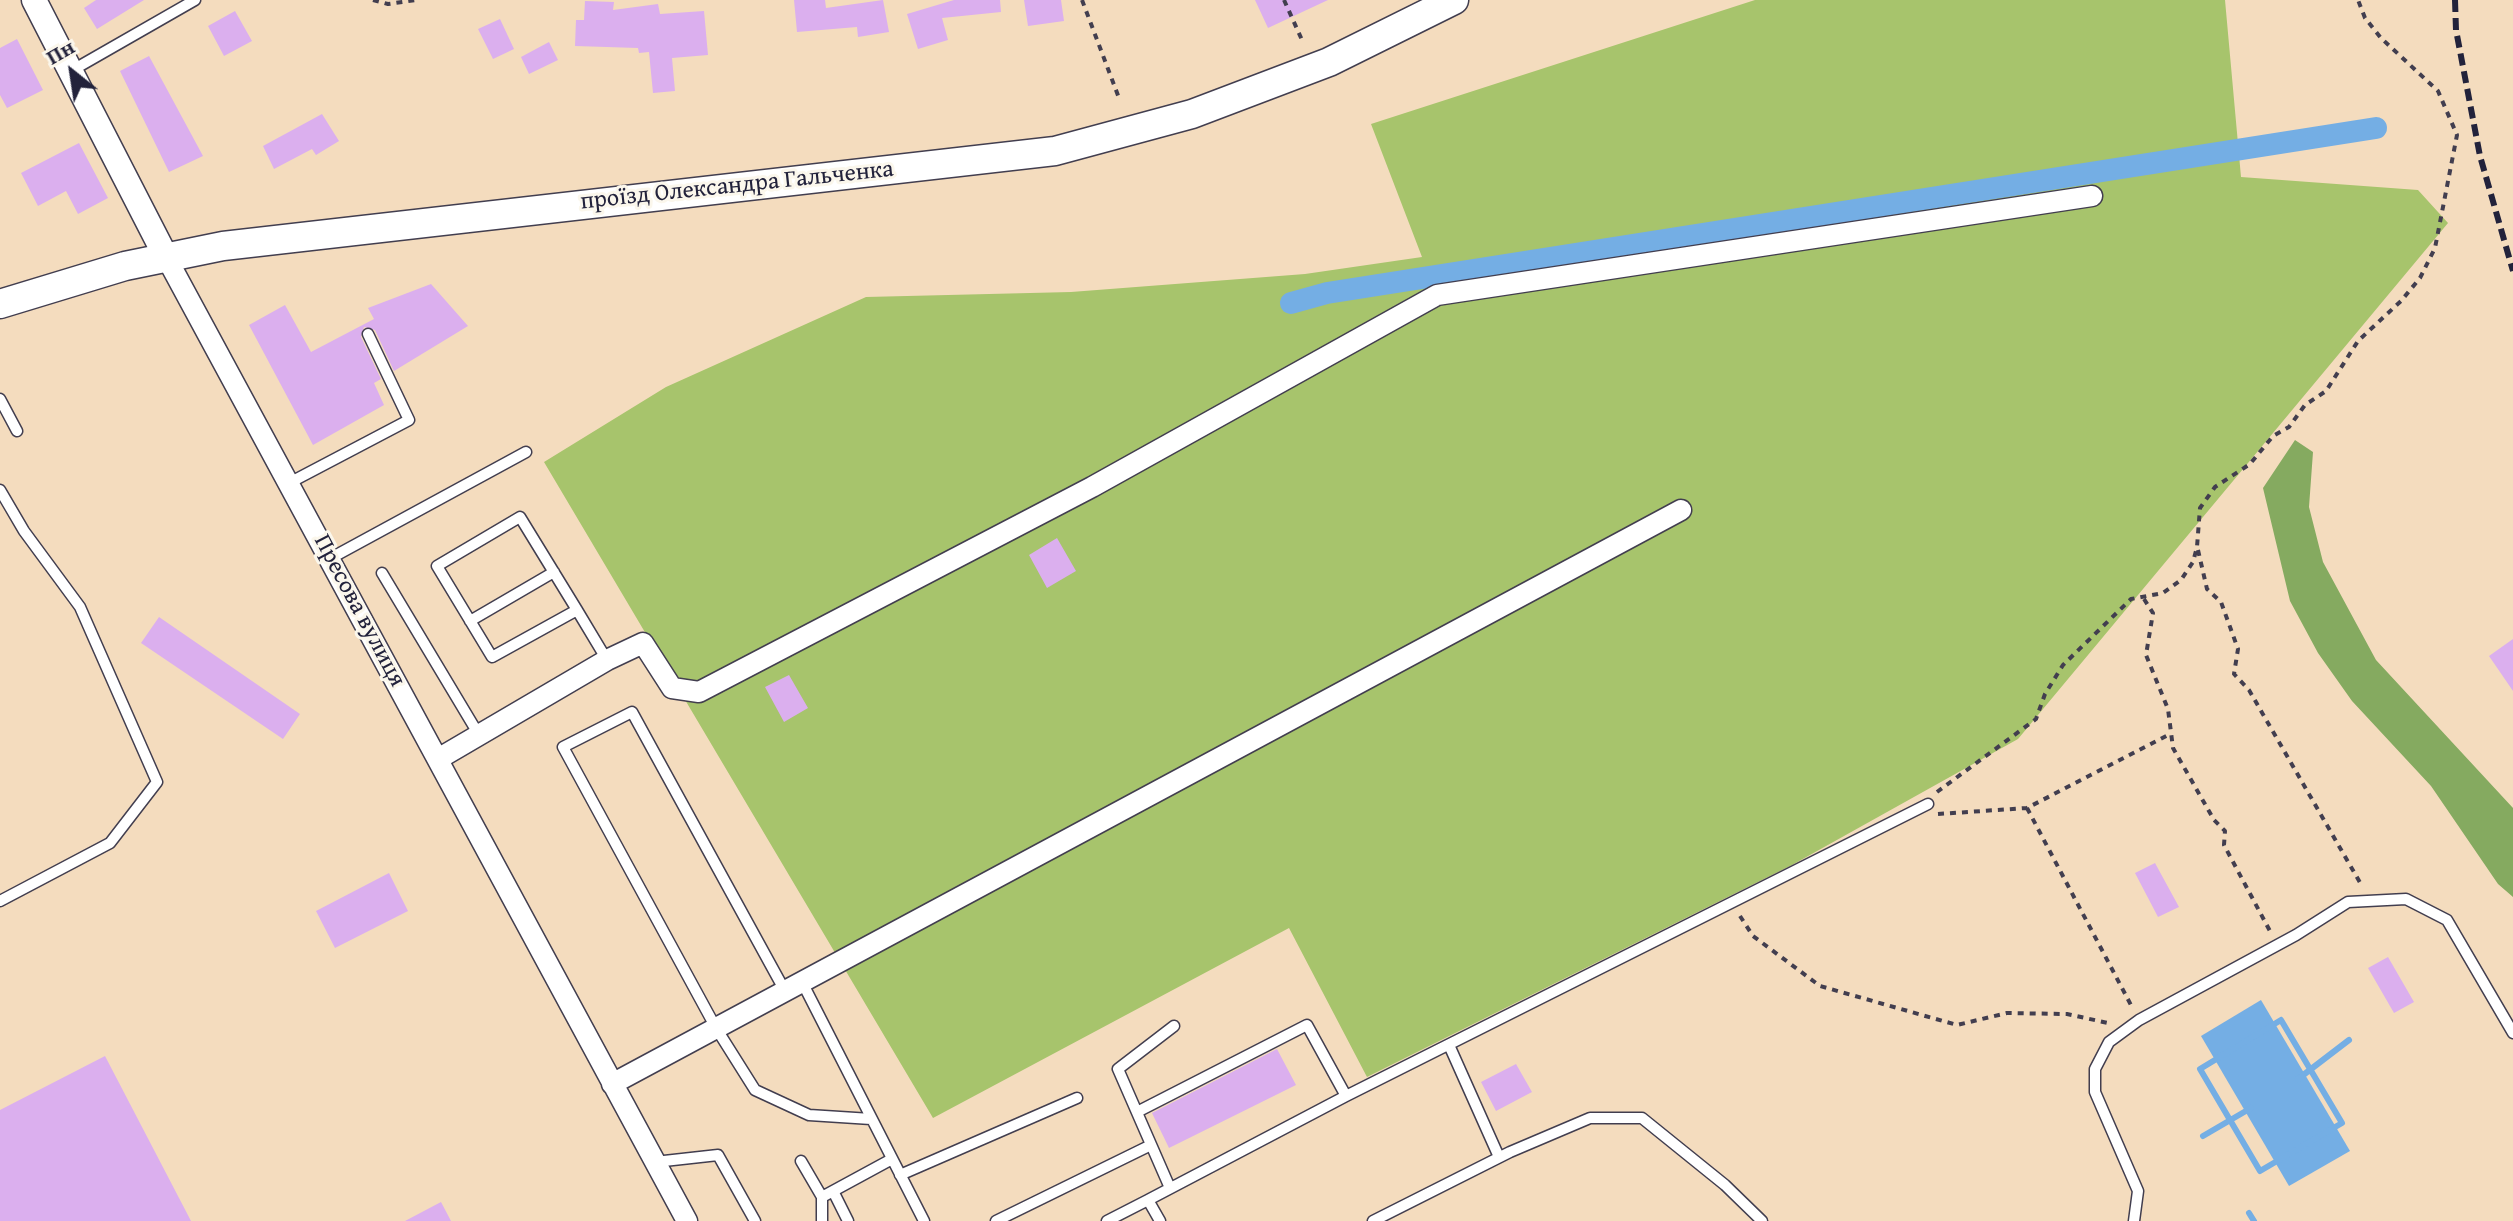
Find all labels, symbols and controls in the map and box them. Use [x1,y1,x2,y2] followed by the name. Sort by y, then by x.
[40,30,80,72] text: Пн
[32,32,112,112] north arrow
[579,155,895,217] street label: проїзд Олександра Гальченка
[307,530,411,692] street label: Пресова вулиця

